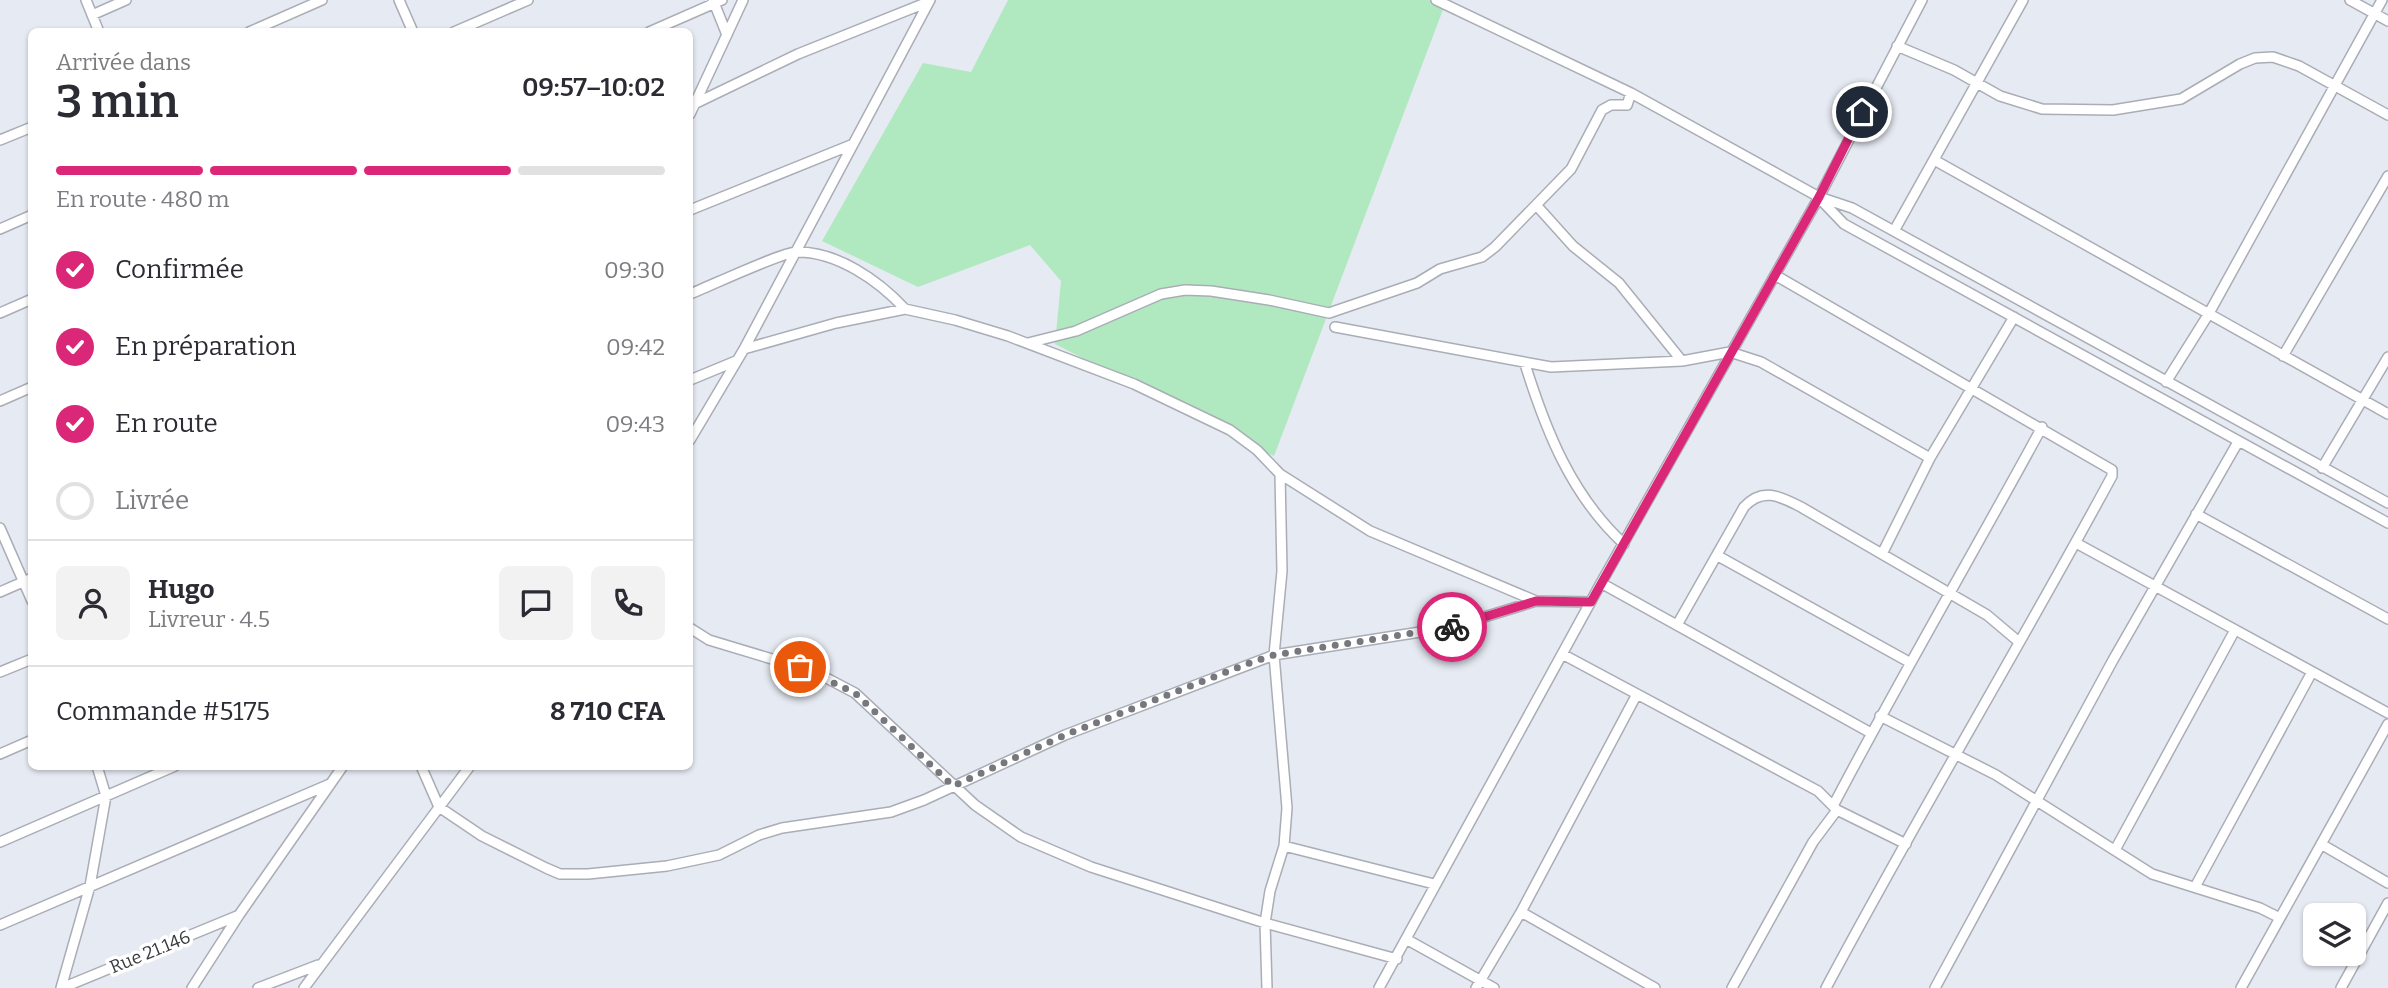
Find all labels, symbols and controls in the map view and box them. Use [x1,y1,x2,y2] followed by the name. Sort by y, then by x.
[56,48,191,76] text: Arrivée dans
[522,72,665,103] text: 09:57–10:02
[56,74,179,129] text: 3 min
[1832,82,1892,142] pin
[1843,93,1881,131] icon: home
[56,185,230,213] text: En route · 480 m
[56,251,94,289] icon: check
[115,254,244,285] text: Confirmée
[604,256,665,284] text: 09:30
[56,328,94,366] icon: check
[115,331,296,362] text: En préparation
[606,333,665,361] text: 09:42
[56,405,94,443] icon: check
[115,408,218,439] text: En route
[605,410,665,438] text: 09:43
[115,485,189,516] text: Livrée
[56,566,130,640] button: person
[499,566,573,640] button: chat
[591,566,665,640] button: phone
[148,574,214,605] text: Hugo
[1417,592,1487,662] courier
[148,605,270,633] text: Livreur · 4.5
[1433,608,1471,646] icon: bike
[770,637,830,697] pin
[781,648,819,686] icon: bag
[56,696,270,727] text: Commande #5175
[550,696,665,727] text: 8 710 CFA
[2303,903,2366,966] map controls
[2303,903,2366,966] button: layers
[106,926,194,978] street label: Rue 21.146

